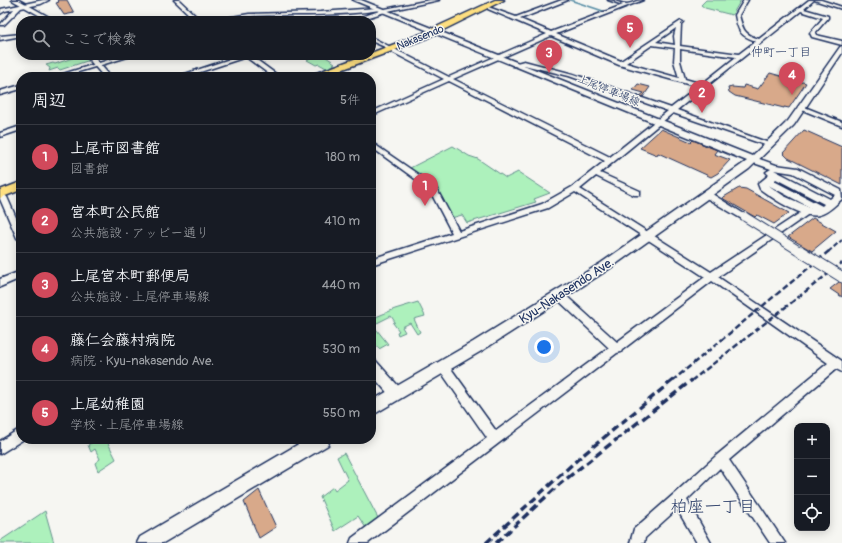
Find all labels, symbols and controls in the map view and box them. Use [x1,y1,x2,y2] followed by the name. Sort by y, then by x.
[617,15,643,48] pin: 5
[16,16,376,60] search box
[395,22,446,53] street label: Nakasendo
[30,27,52,49] icon: search
[62,30,137,49] text: ここで検索
[536,40,562,73] pin: 3
[751,45,811,60] district label: 仲町一丁目
[779,62,805,95] pin: 4
[576,72,642,109] street label: 上尾停車場線
[689,80,715,113] pin: 2
[32,90,66,111] text: 周辺
[340,92,360,108] text: 5件
[70,139,160,158] text: 上尾市図書館
[42,149,48,165] text: 1
[325,149,360,165] text: 180 m
[70,161,109,177] text: 図書館
[412,173,438,206] pin: 1
[70,203,160,222] text: 宮本町公民館
[41,213,49,229] text: 2
[324,213,360,229] text: 410 m
[70,225,209,241] text: 公共施設 · アッピー通り
[516,254,617,327] street label: Kyu-Nakasendo Ave.
[70,267,190,286] text: 上尾宮本町郵便局
[41,277,49,293] text: 3
[322,277,360,293] text: 440 m
[70,289,210,305] text: 公共施設 · 上尾停車場線
[70,331,175,350] text: 藤仁会藤村病院
[534,337,554,357] your location
[41,341,49,357] text: 4
[322,341,360,357] text: 530 m
[70,353,214,369] text: 病院 · Kyu-nakasendo Ave.
[70,395,145,414] text: 上尾幼稚園
[41,405,49,421] text: 5
[323,405,360,421] text: 550 m
[70,417,184,433] text: 学校 · 上尾停車場線
[794,423,830,531] map controls
[794,423,830,459] button: +
[794,459,830,495] button: −
[794,495,830,531] button: locate
[671,496,756,517] district label: 柏座一丁目

